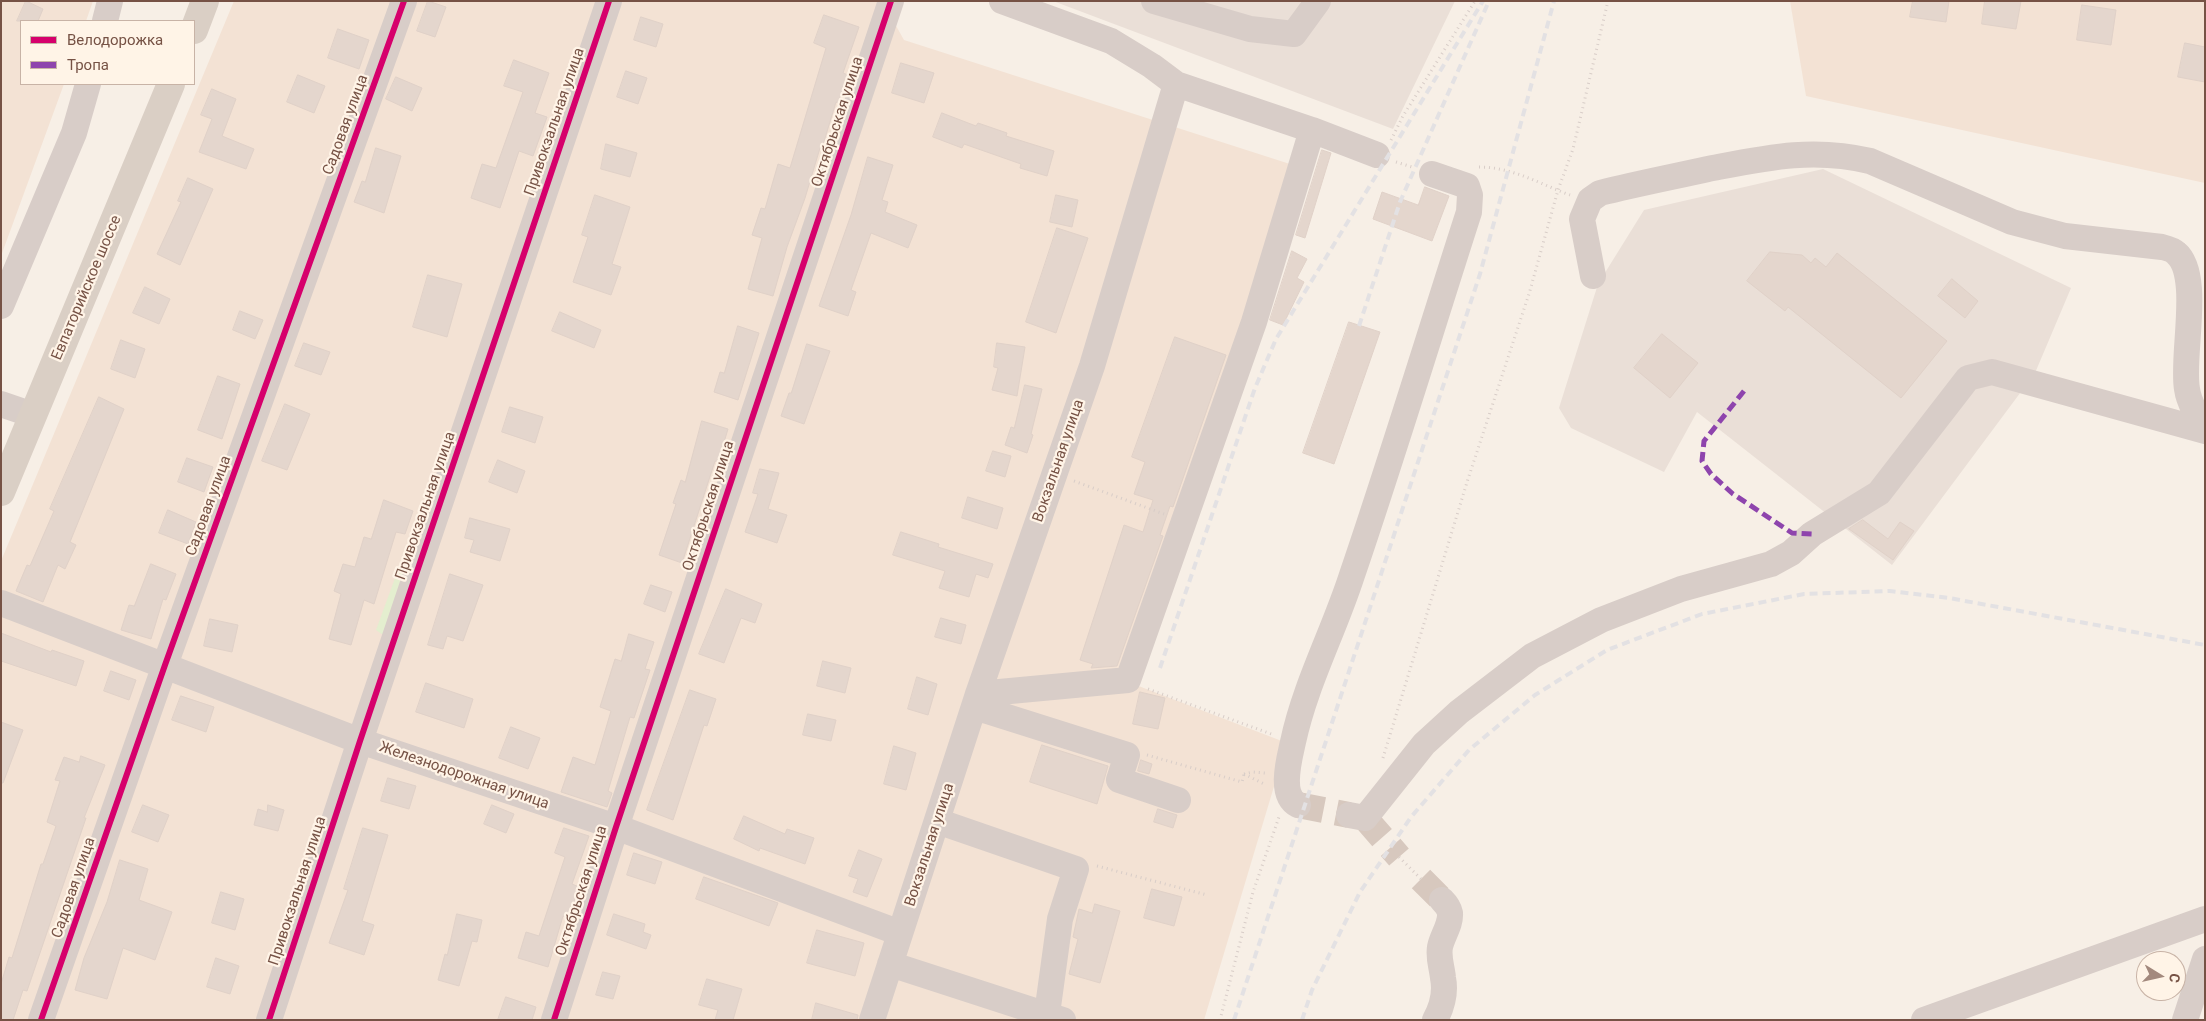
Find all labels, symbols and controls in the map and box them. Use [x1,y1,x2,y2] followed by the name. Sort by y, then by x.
[20,20,195,85] legend
[67,31,163,49] text: Велодорожка
[521,46,589,198] street label: Привокзальная улица
[808,55,868,189] street label: Октябрьская улица
[67,56,109,74] text: Тропа
[320,72,372,178] street label: Садовая улица
[48,213,126,363] street label: Евпаторийское шоссе
[1030,397,1088,525] street label: Вокзальная улица
[392,430,460,582] street label: Привокзальная улица
[679,439,739,573] street label: Октябрьская улица
[183,453,235,559] street label: Садовая улица
[377,738,551,814] street label: Железнодорожная улица
[902,781,958,909] street label: Вокзальная улица
[265,814,331,968] street label: Привокзальная улица
[552,824,612,958] street label: Октябрьская улица
[48,835,100,941] street label: Садовая улица
[2136,951,2186,1001] north arrow
[2166,972,2183,984] text: С

